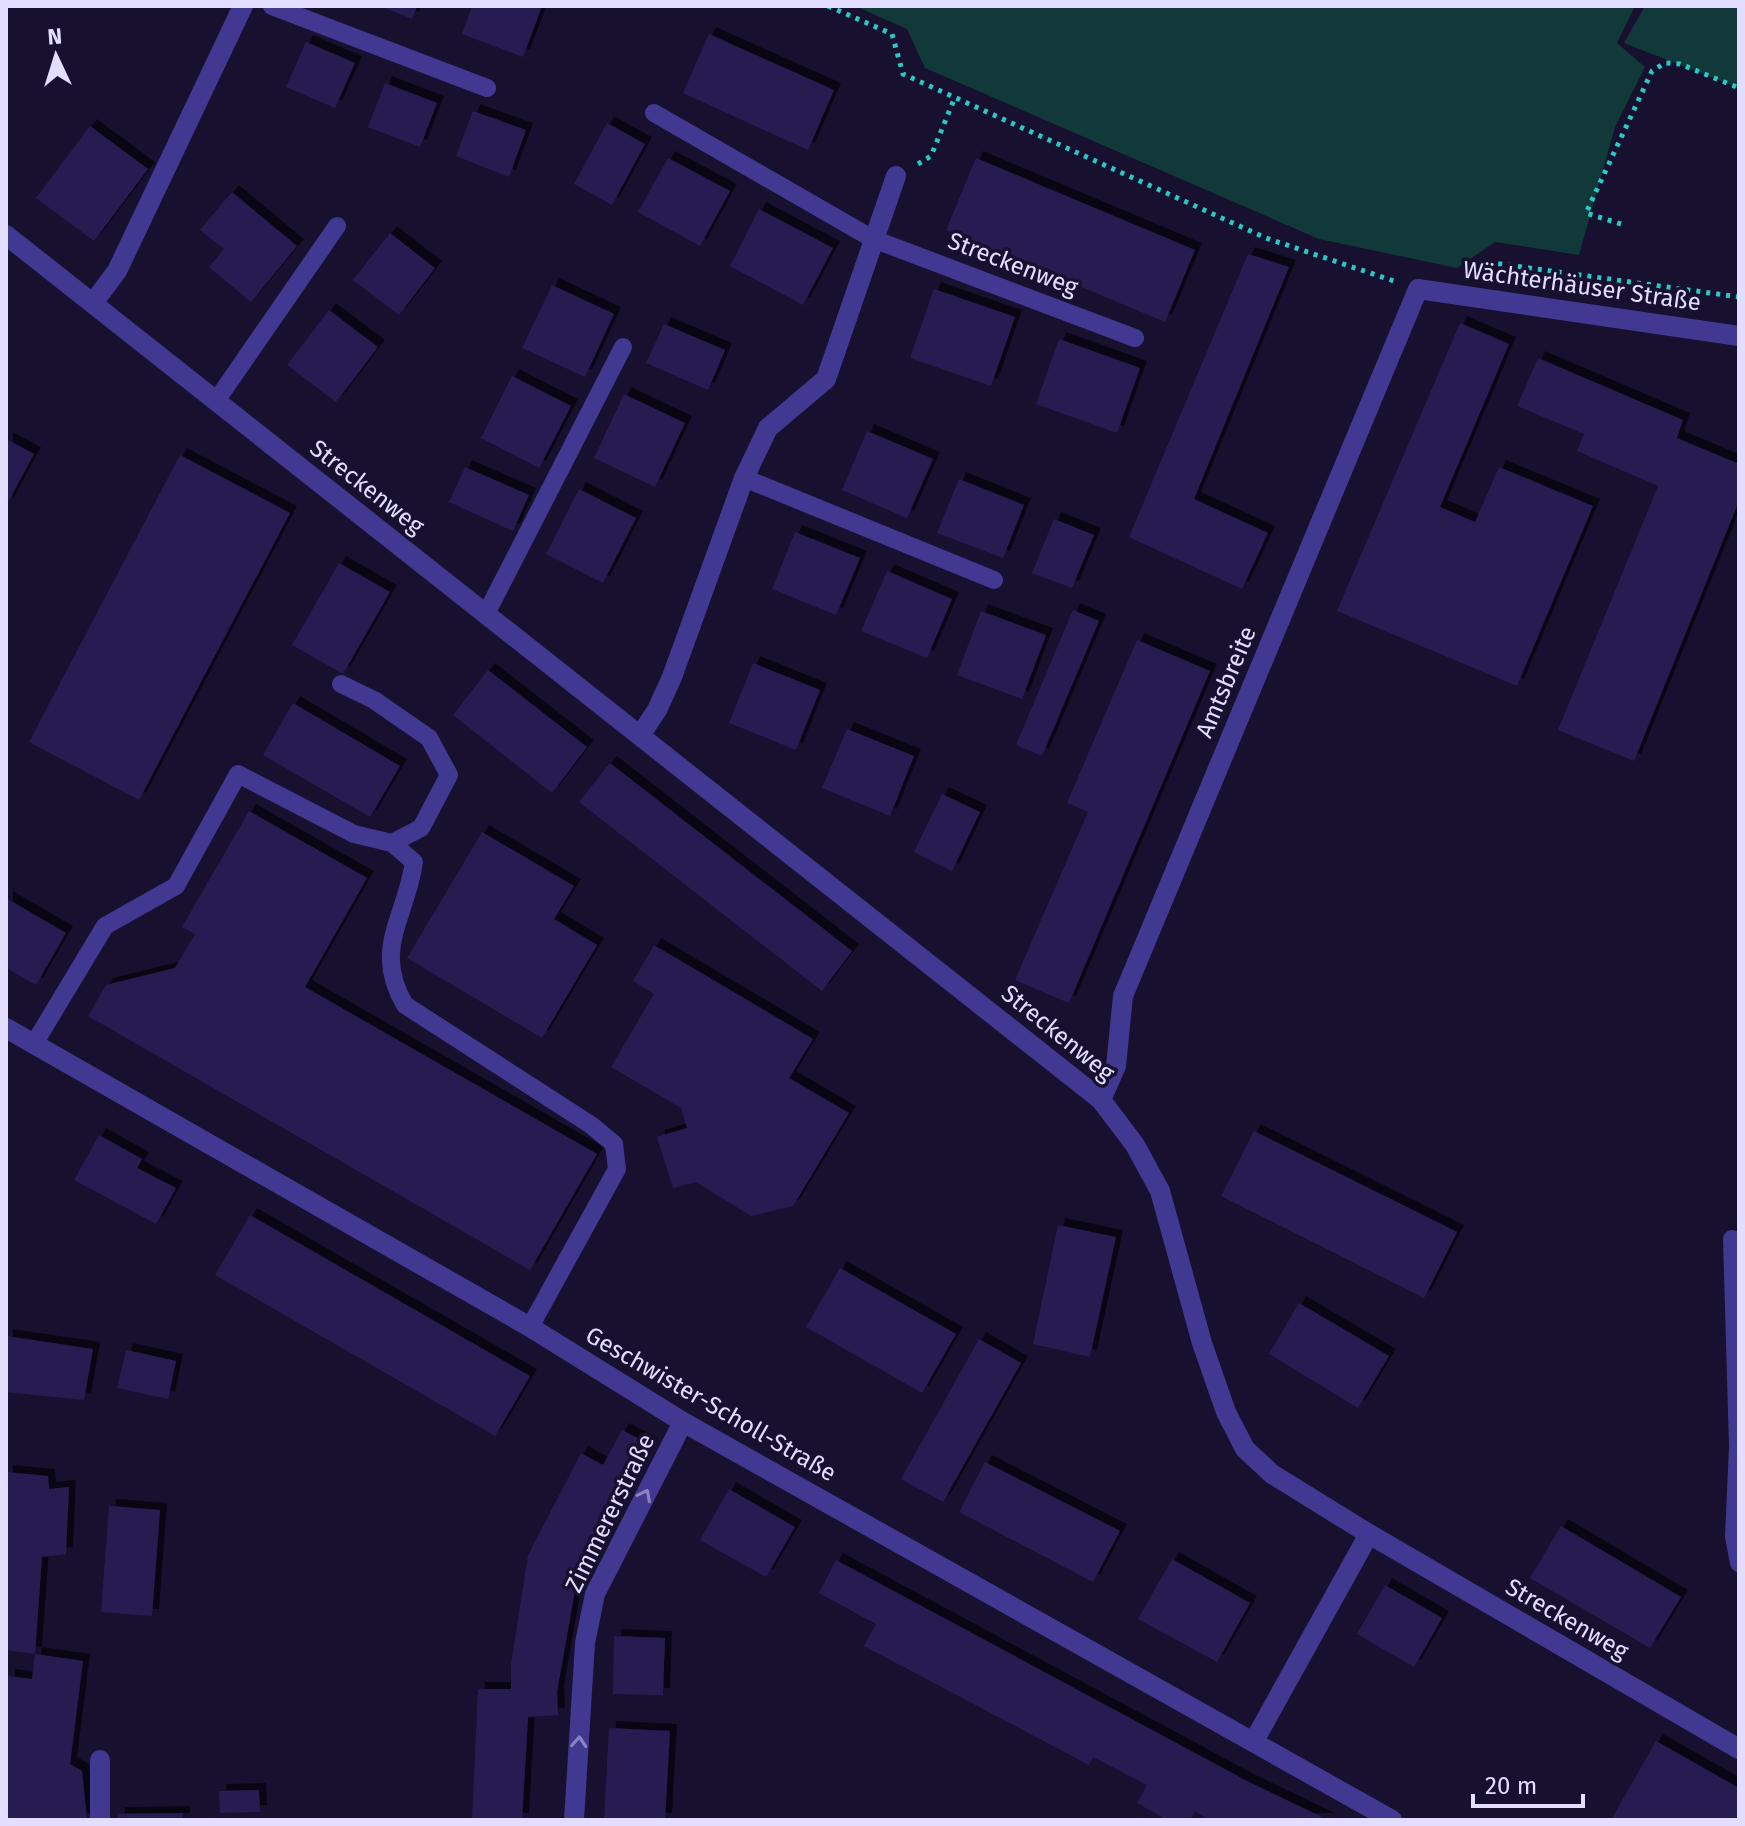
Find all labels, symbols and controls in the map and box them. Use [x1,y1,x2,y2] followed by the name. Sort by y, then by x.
[16,16,96,96] north arrow
[46,23,63,51] text: N
[944,226,1082,302] street label: Streckenweg
[1461,255,1703,317] street label: Wächterhäuser Straße
[304,434,430,540] street label: Streckenweg
[1190,622,1262,742] street label: Amtsbreite
[996,979,1120,1087] street label: Streckenweg
[581,1321,841,1487] street label: Geschwister-Scholl-Straße
[560,1429,660,1597] street label: Zimmererstraße
[635,1489,650,1504] one-way arrow
[1501,1573,1634,1666] street label: Streckenweg
[570,1735,587,1748] one-way arrow
[1473,1758,1583,1808] scale bar
[1485,1772,1537,1800] text: 20 m

